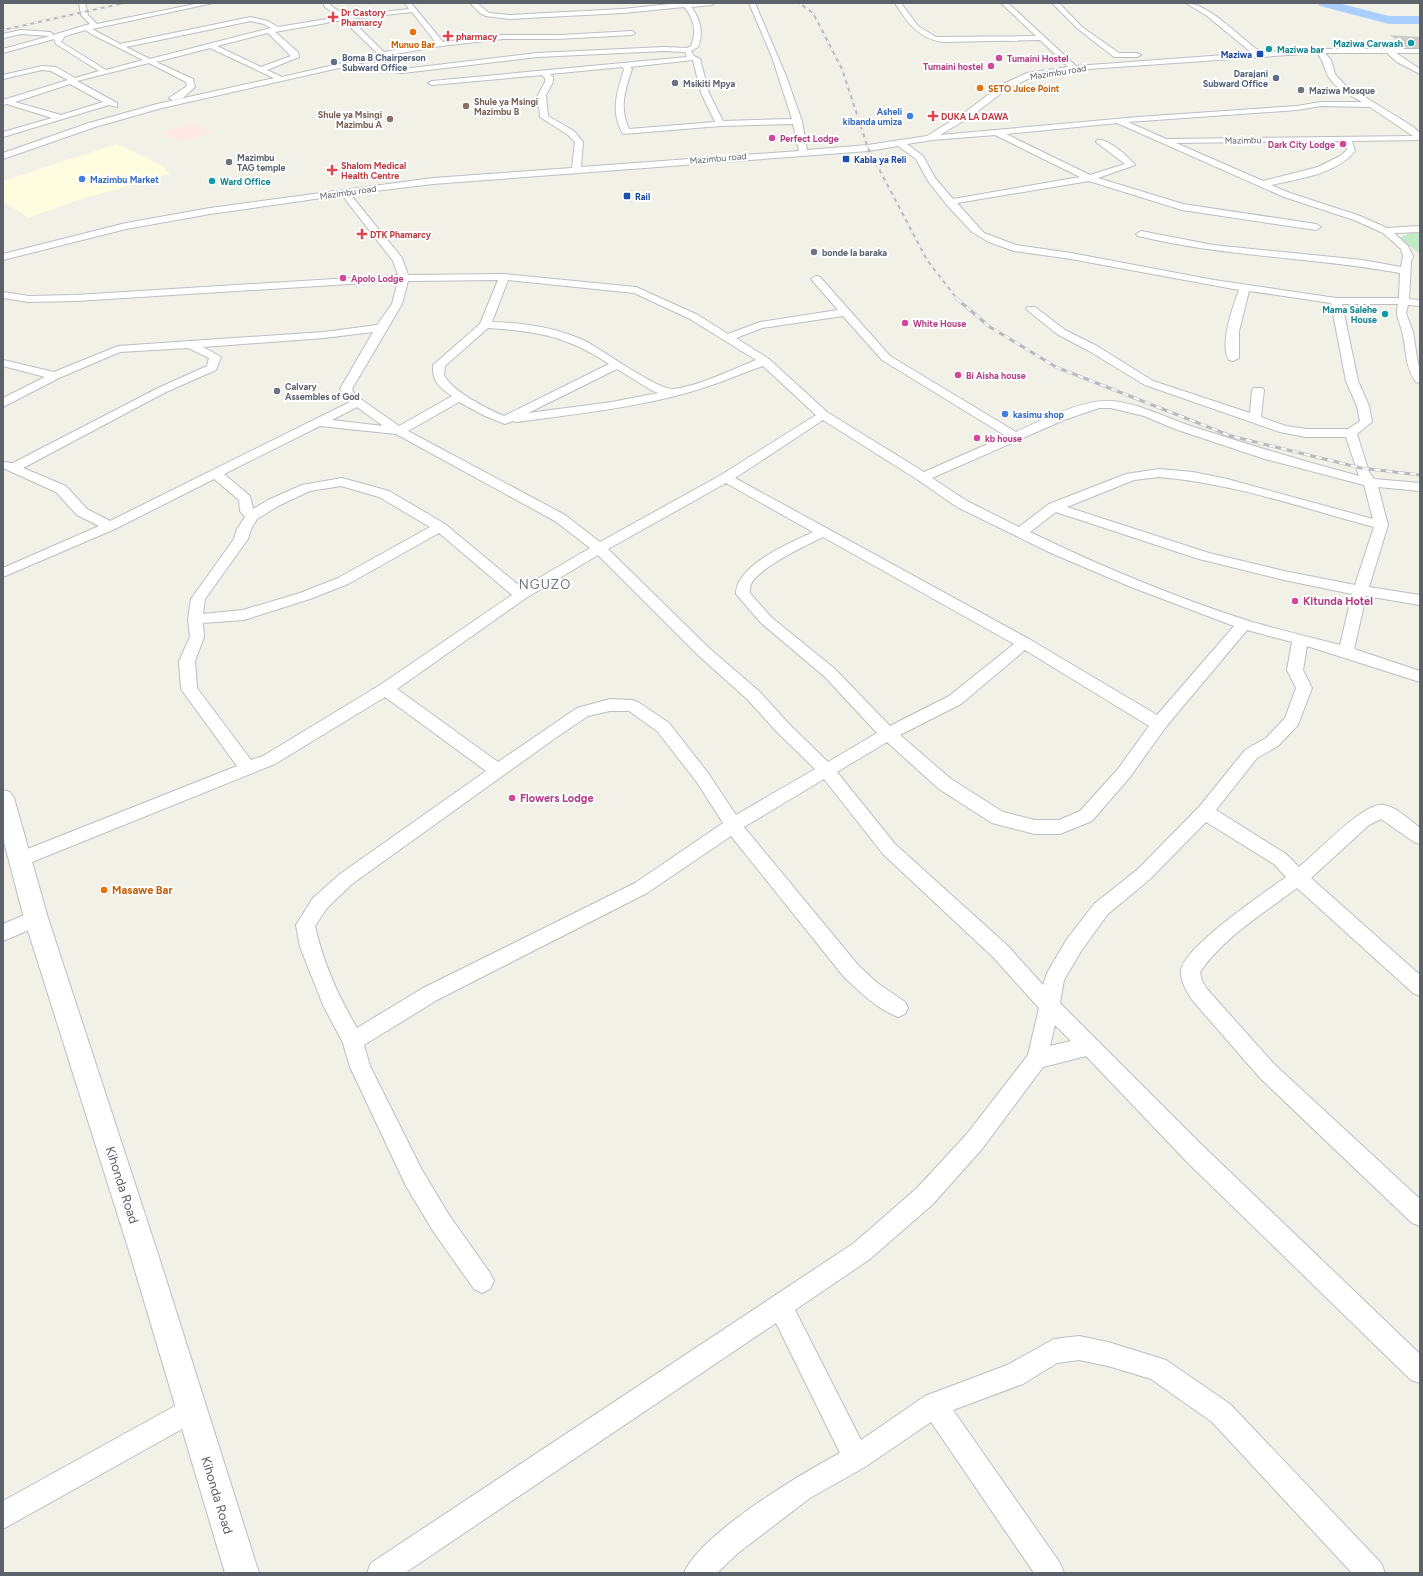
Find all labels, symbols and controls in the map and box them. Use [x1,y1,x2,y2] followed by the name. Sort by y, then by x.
[341,7,387,28] place label: Dr Castory Phamarcy
[328,12,338,22] marker: Dr Castory Phamarcy
[408,27,418,37] marker: Munuo Bar
[443,31,453,41] marker: pharmacy
[456,31,498,42] place label: pharmacy
[1333,38,1403,49] place label: Maziwa Carwash
[1406,38,1416,48] marker: Maziwa Carwash
[391,39,436,50] place label: Munuo Bar
[1264,44,1274,54] marker: Maziwa bar
[1277,44,1325,55] place label: Maziwa bar
[1221,49,1252,60] place label: Maziwa
[1255,49,1265,59] marker: Maziwa
[342,52,426,73] place label: Boma B Chairperson Subward Office
[994,53,1004,63] marker: Tumaini Hostel
[1007,53,1069,64] place label: Tumaini Hostel
[329,57,339,67] marker: Boma B Chairperson Subward Office
[923,61,983,72] place label: Tumaini hostel
[986,61,996,71] marker: Tumaini hostel
[1029,62,1087,82] street label: Mazimbu road
[1203,68,1268,89] place label: Darajani Subward Office
[1271,73,1281,83] marker: Darajani Subward Office
[670,78,680,88] marker: Msikiti Mpya
[683,78,736,89] place label: Msikiti Mpya
[975,83,985,93] marker: SETO Juice Point
[988,83,1060,94] place label: SETO Juice Point
[1296,85,1306,95] marker: Maziwa Mosque
[1309,85,1375,96] place label: Maziwa Mosque
[474,96,538,117] place label: Shule ya Msingi Mazimbu B
[461,101,471,111] marker: Shule ya Msingi Mazimbu B
[843,106,902,127] place label: Asheli kibanda umiza
[318,109,383,130] place label: Shule ya Msingi Mazimbu A
[905,111,915,121] marker: Asheli kibanda umiza
[928,111,938,121] marker: DUKA LA DAWA
[941,111,1009,122] place label: DUKA LA DAWA
[385,114,395,124] marker: Shule ya Msingi Mazimbu A
[767,133,777,143] marker: Perfect Lodge
[780,133,839,144] place label: Perfect Lodge
[1225,134,1261,146] street label: Mazimbu
[1268,139,1335,150] place label: Dark City Lodge
[1338,139,1348,149] marker: Dark City Lodge
[689,150,747,166] street label: Mazimbu road
[237,152,286,173] place label: Mazimbu TAG temple
[841,154,851,164] marker: Kabla ya Reli
[854,154,906,165] place label: Kabla ya Reli
[224,157,234,167] marker: Mazimbu TAG temple
[341,160,406,181] place label: Shalom Medical Health Centre
[326,164,338,176] marker: Shalom Medical Health Centre
[77,174,87,184] marker: Mazimbu Market
[90,174,159,185] place label: Mazimbu Market
[207,176,217,186] marker: Ward Office
[220,176,271,187] place label: Ward Office
[319,183,377,201] street label: Mazimbu road
[622,191,632,201] marker: Rail
[635,191,650,202] place label: Rail
[357,229,367,239] marker: DTK Phamarcy
[370,229,432,240] place label: DTK Phamarcy
[809,247,819,257] marker: bonde la baraka
[822,247,887,258] place label: bonde la baraka
[338,273,348,283] marker: Apolo Lodge
[351,273,403,284] place label: Apolo Lodge
[1322,304,1377,325] place label: Mama Salehe House
[1380,309,1390,319] marker: Mama Salehe House
[900,318,910,328] marker: White House
[913,318,966,329] place label: White House
[953,370,963,380] marker: Bi Aisha house
[966,370,1026,381] place label: Bi Aisha house
[285,381,360,402] place label: Calvary Assembles of God
[272,386,282,396] marker: Calvary Assembles of God
[1000,409,1010,419] marker: kasimu shop
[1013,409,1065,420] place label: kasimu shop
[972,433,982,443] marker: kb house
[985,433,1022,444] place label: kb house
[519,577,571,592] district label: NGUZO
[1303,595,1373,608] place label: Kitunda Hotel
[1290,596,1300,606] marker: Kitunda Hotel
[520,792,594,805] place label: Flowers Lodge
[507,793,517,803] marker: Flowers Lodge
[112,884,173,897] place label: Masawe Bar
[99,885,109,895] marker: Masawe Bar
[102,1144,142,1226] street label: Kihonda Road
[198,1454,236,1536] street label: Kihonda Road

